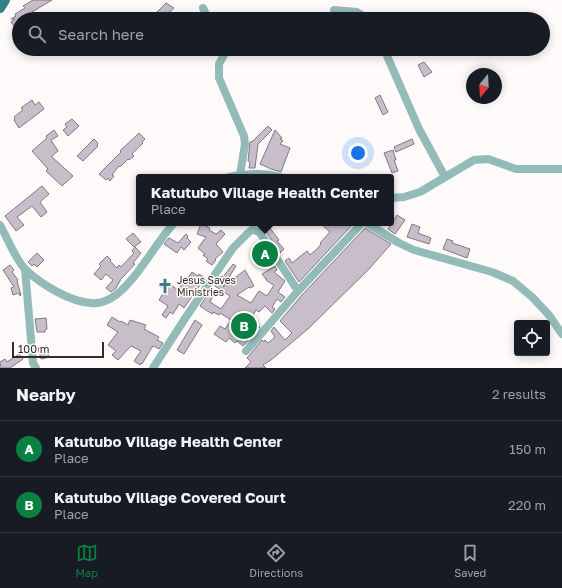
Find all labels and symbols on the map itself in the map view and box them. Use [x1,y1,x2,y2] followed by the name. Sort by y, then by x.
[466,68,502,104] north arrow
[348,143,368,163] your location
[252,239,278,269] pin: A
[177,274,236,298] place label: Jesus Saves Ministries
[156,277,174,295] church icon: Jesus Saves Ministries
[231,311,257,341] pin: B
[12,340,104,359] scale bar

